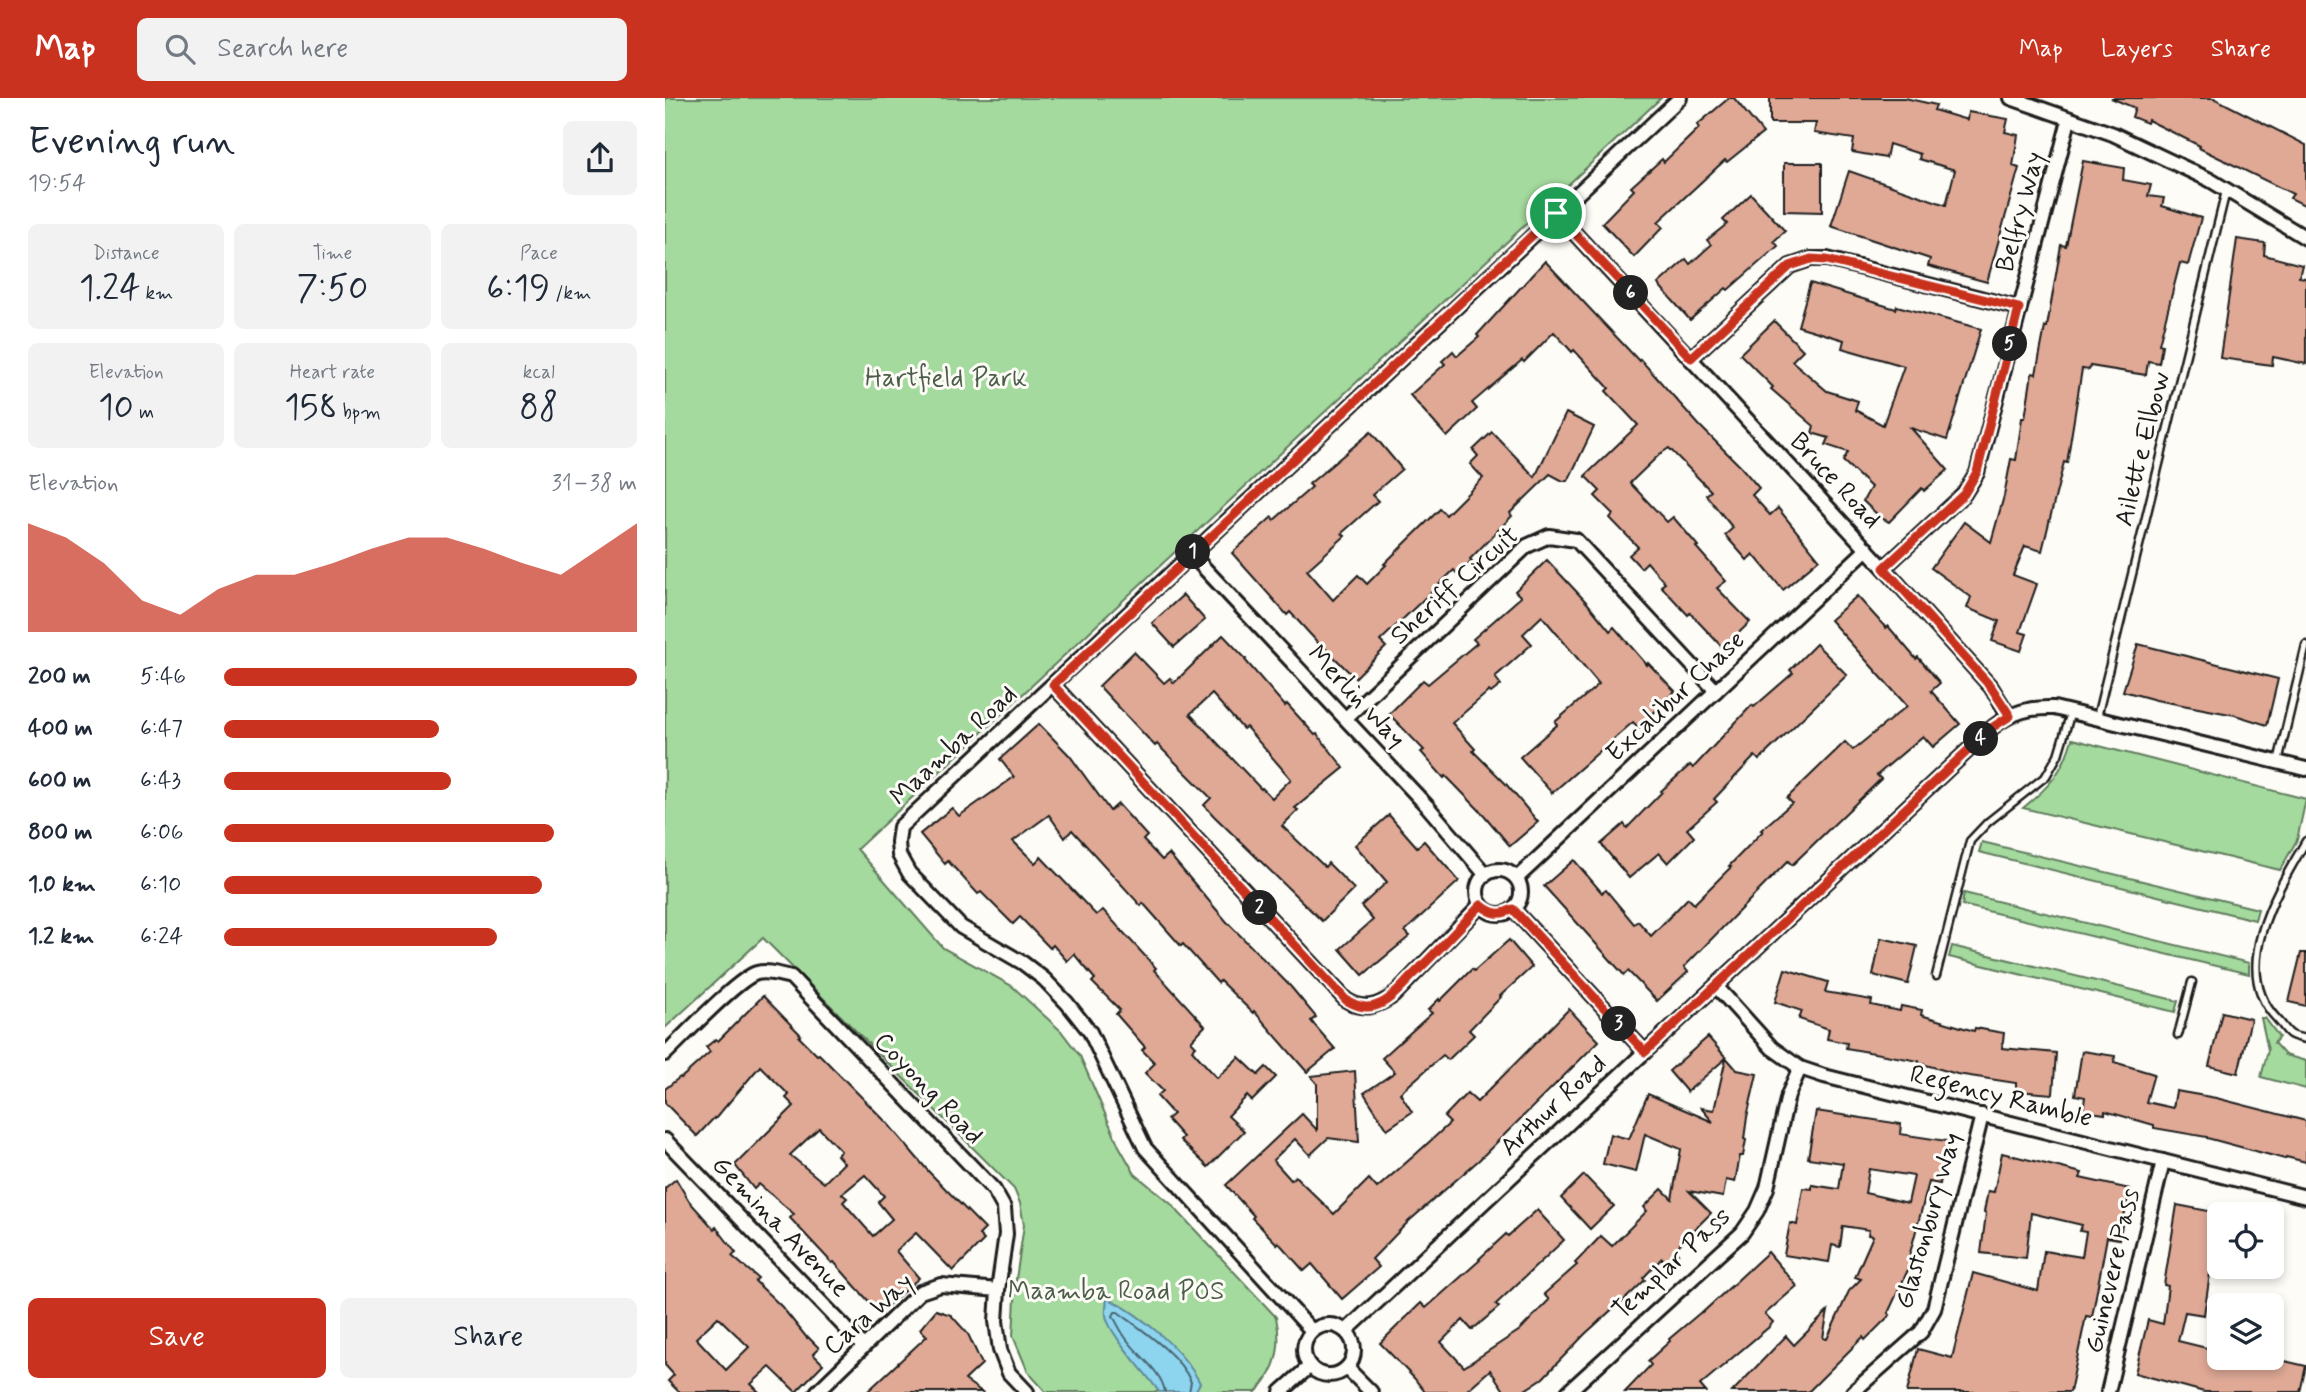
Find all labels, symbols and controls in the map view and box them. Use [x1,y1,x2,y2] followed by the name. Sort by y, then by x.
[137,18,627,81] search box
[35,27,95,71] text: Map
[161,30,199,68] icon: search
[217,32,348,66] text: Search here
[2019,34,2063,65] text: Map
[2101,34,2173,65] text: Layers
[2211,34,2271,65] text: Share
[28,118,235,167] text: Evening run
[563,121,637,195] button: share
[1989,148,2053,276] street label: Belfry Way
[28,169,86,199] text: 19:54
[1526,183,1586,243] pin
[1537,194,1575,232] icon: arrive
[93,241,160,266] text: Distance
[313,241,352,266] text: Time
[520,241,558,266] text: Pace
[79,266,140,312] text: 1.24
[297,266,368,312] text: 7:50
[486,266,550,312] text: 6:19
[1613,276,1649,310] pin: 6
[1626,280,1635,305] text: 6
[140,281,173,306] text: km
[550,281,591,306] text: /km
[1993,327,2027,362] pin: 5
[2004,331,2015,356] text: 5
[89,360,164,385] text: Elevation
[290,360,375,385] text: Heart rate
[523,360,555,385] text: kcal
[865,362,1027,396] park label: Hartfield Park
[2107,368,2179,530] street label: Ailette Elbow
[98,385,134,431] text: 10
[284,385,337,431] text: 158
[519,385,558,431] text: 88
[134,400,154,425] text: m
[337,400,381,425] text: bpm
[1782,426,1888,536] street label: Bruce Road
[28,469,119,499] text: Elevation
[551,469,637,499] text: 31–38 m
[1383,519,1527,653] street label: Sheriff Circuit
[1175,534,1211,570] pin: 1
[1188,539,1197,564] text: 1
[1599,624,1753,770] street label: Excalibur Chase
[1300,638,1412,756] street label: Merlin Way
[28,662,91,692] text: 200 m
[140,662,186,692] text: 5:46
[883,678,1025,814] street label: Maamba Road
[28,714,93,744] text: 400 m
[140,714,183,744] text: 6:47
[1963,722,1999,756] pin: 4
[1975,726,1986,751] text: 4
[28,766,91,796] text: 600 m
[140,766,181,796] text: 6:43
[28,818,92,848] text: 800 m
[140,818,184,848] text: 6:06
[28,870,96,900] text: 1.0 km
[140,870,181,900] text: 6:10
[1243,890,1277,926] pin: 2
[1255,895,1264,920] text: 2
[28,922,94,952] text: 1.2 km
[140,922,183,952] text: 6:24
[1601,1006,1637,1042] pin: 3
[1614,1011,1623,1036] text: 3
[866,1025,990,1153] street label: Coyong Road
[1493,1048,1615,1164] street label: Arthur Road
[1905,1058,2096,1139] street label: Regency Ramble
[1888,1129,1970,1313] street label: Glastonbury Way
[704,1149,856,1305] street label: Gemina Avenue
[2078,1185,2148,1357] street label: Guinevere Pass
[1605,1200,1739,1328] street label: Templar Pass
[2207,1202,2284,1370] map controls
[2207,1202,2284,1279] button: locate
[817,1266,921,1364] street label: Cara Way
[1008,1275,1224,1309] park label: Maamba Road POS
[2207,1293,2284,1370] button: layers
[28,1298,326,1378] button: Save
[340,1298,637,1378] button: Share

